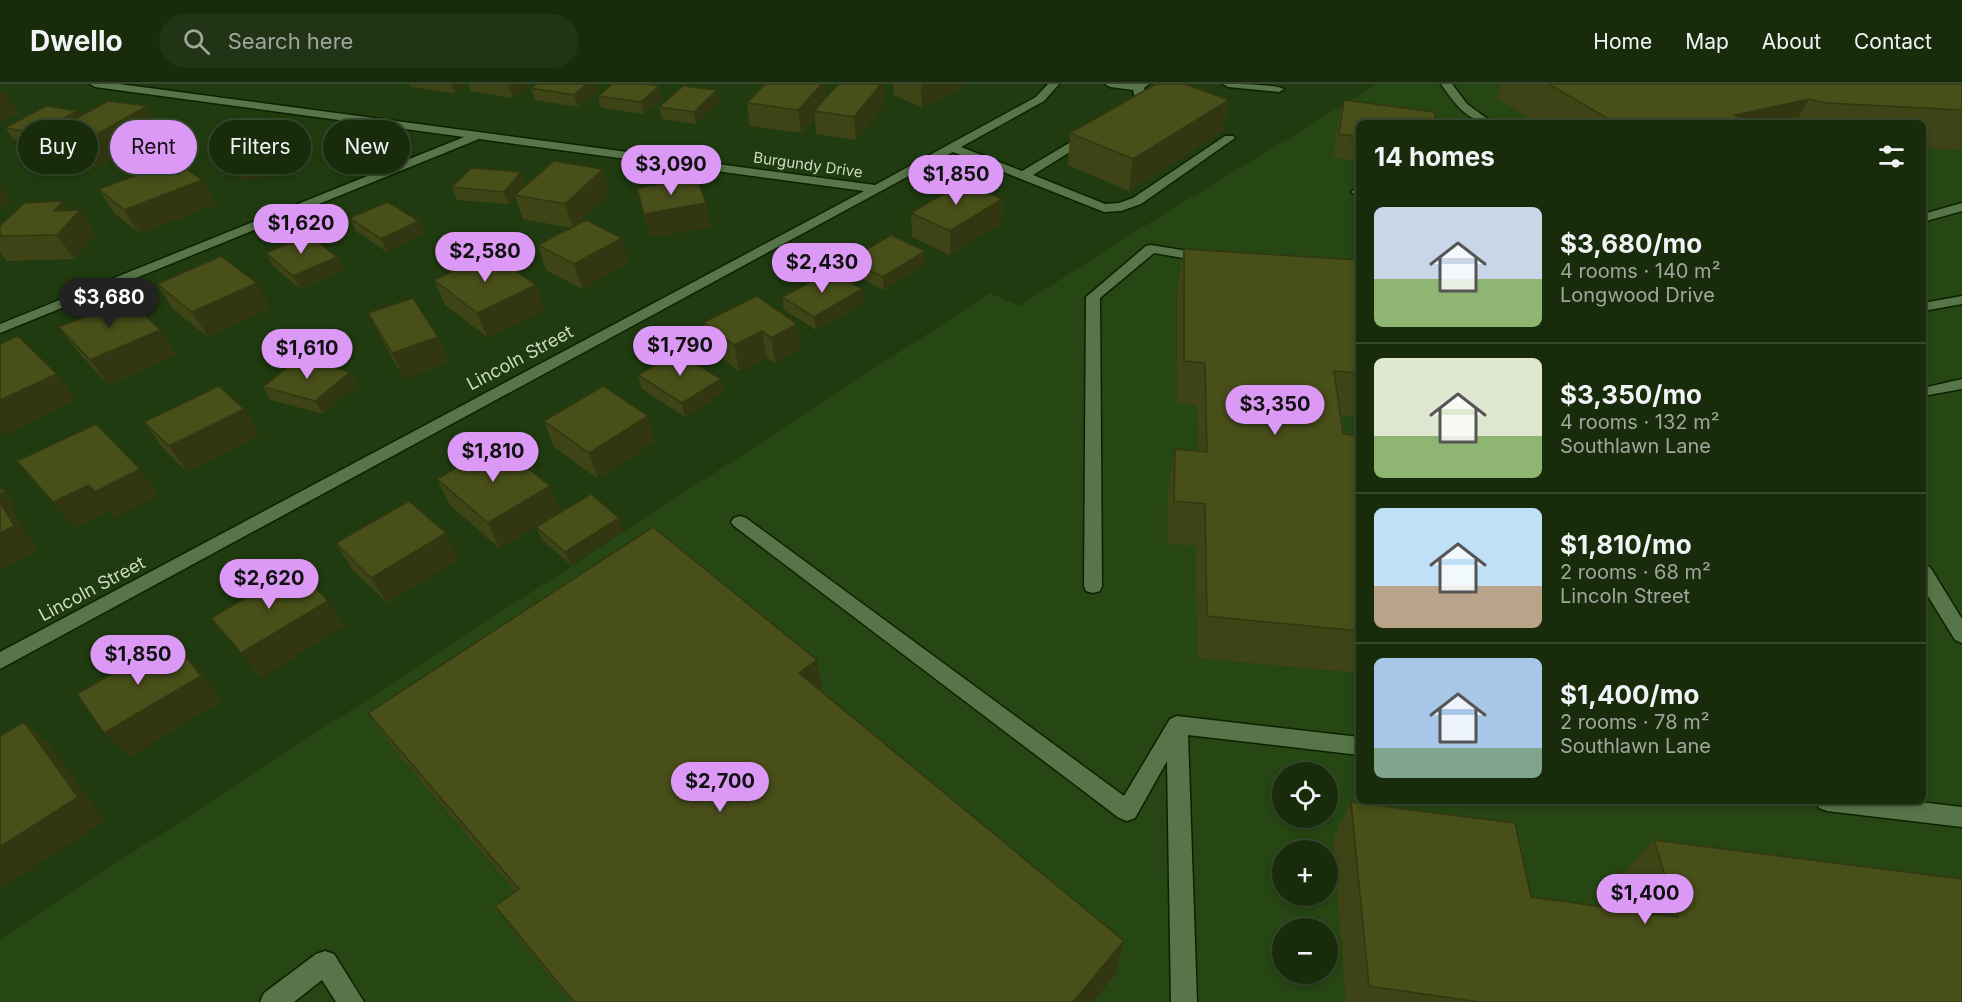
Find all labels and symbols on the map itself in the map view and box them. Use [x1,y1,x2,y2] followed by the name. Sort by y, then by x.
[622,145,720,196] pin: $3,090
[752,147,864,182] street label: Burgundy Drive
[907,155,1005,206] pin: $1,850
[252,204,350,255] pin: $1,620
[436,232,534,283] pin: $2,580
[773,243,871,294] pin: $2,430
[60,278,158,329] pin: $3,680
[463,321,576,394] street label: Lincoln Street
[631,326,729,377] pin: $1,790
[258,329,356,380] pin: $1,610
[1226,385,1324,436] pin: $3,350
[444,432,542,483] pin: $1,810
[35,552,148,625] street label: Lincoln Street
[220,559,318,610] pin: $2,620
[89,635,187,686] pin: $1,850
[671,762,769,813] pin: $2,700
[1596,874,1694,925] pin: $1,400

